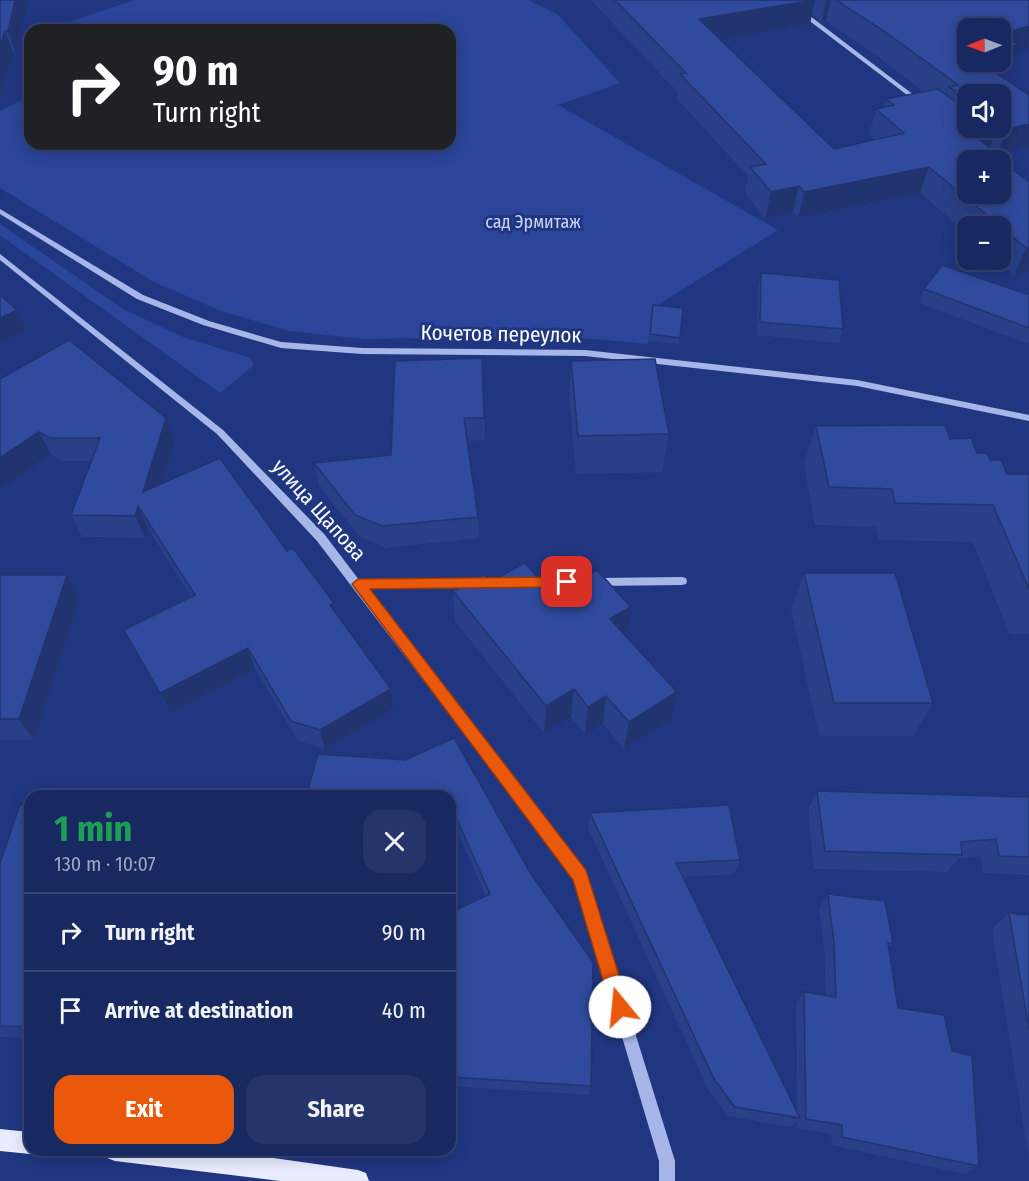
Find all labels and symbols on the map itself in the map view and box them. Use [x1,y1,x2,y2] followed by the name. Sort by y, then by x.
[957,18,1011,72] north arrow
[485,211,581,233] park label: сад Эрмитаж
[420,320,582,348] street label: Кочетов переулок
[266,454,372,566] street label: улица Щапова
[541,556,592,607] pin
[588,975,652,1039] position arrow

